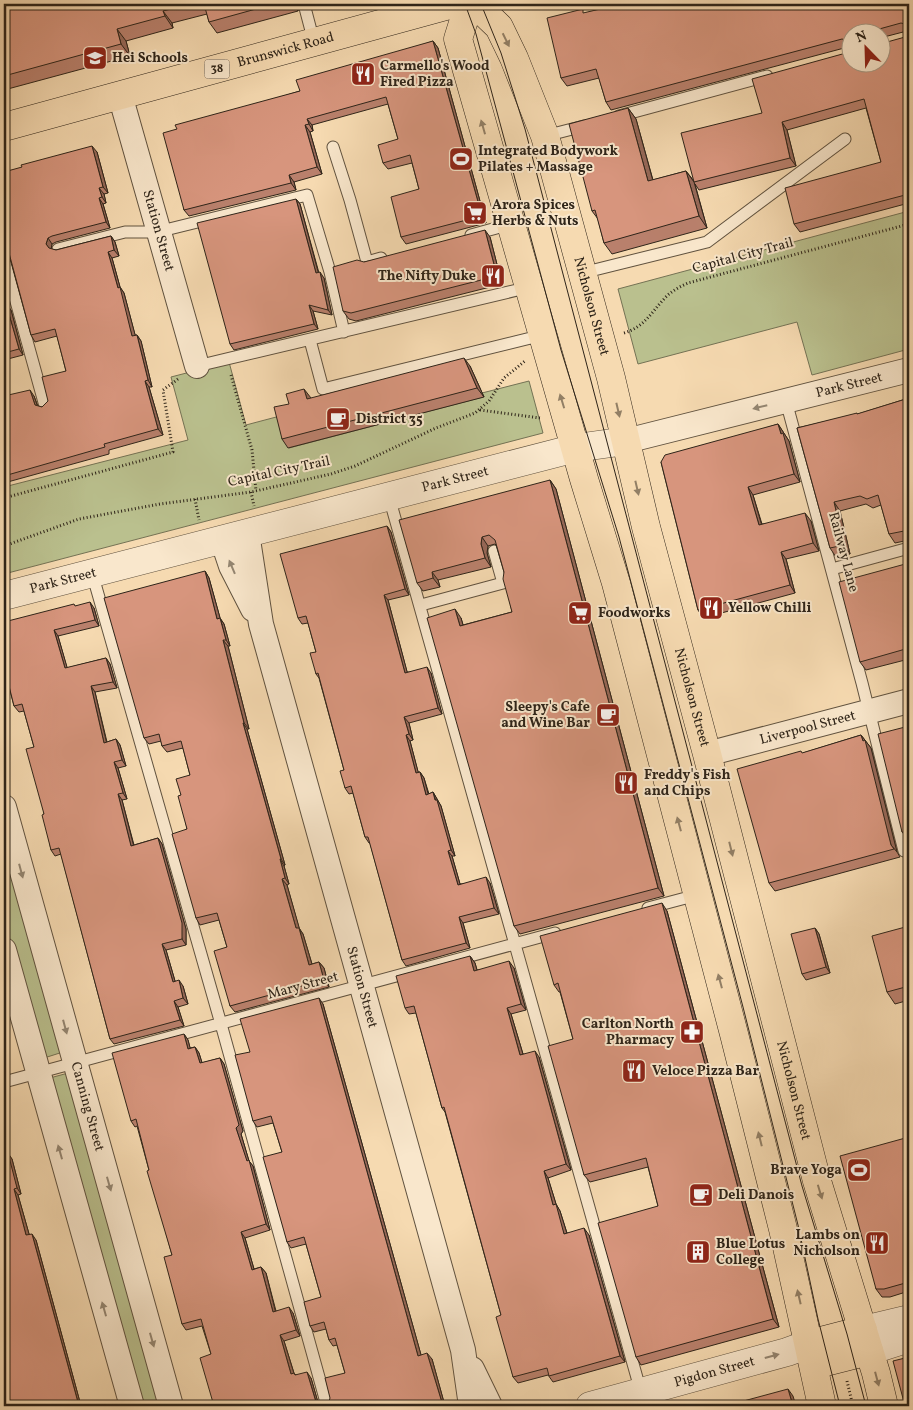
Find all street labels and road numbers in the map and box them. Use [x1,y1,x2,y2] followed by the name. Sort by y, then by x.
[235,27,336,72] street label: Brunswick Road
[204,60,230,78] road number: 38
[138,188,179,274] street label: Station Street
[690,233,796,279] street label: Capital City Trail
[569,255,614,358] street label: Nicholson Street
[814,368,885,403] street label: Park Street
[226,452,332,492] street label: Capital City Trail
[420,462,491,497] street label: Park Street
[823,510,863,594] street label: Railway Lane
[28,563,99,598] street label: Park Street
[669,646,714,749] street label: Nicholson Street
[758,706,858,749] street label: Liverpool Street
[342,944,382,1030] street label: Station Street
[266,967,341,1005] street label: Mary Street
[772,1039,816,1142] street label: Nicholson Street
[66,1060,109,1154] street label: Canning Street
[672,1352,757,1392] street label: Pigdon Street

